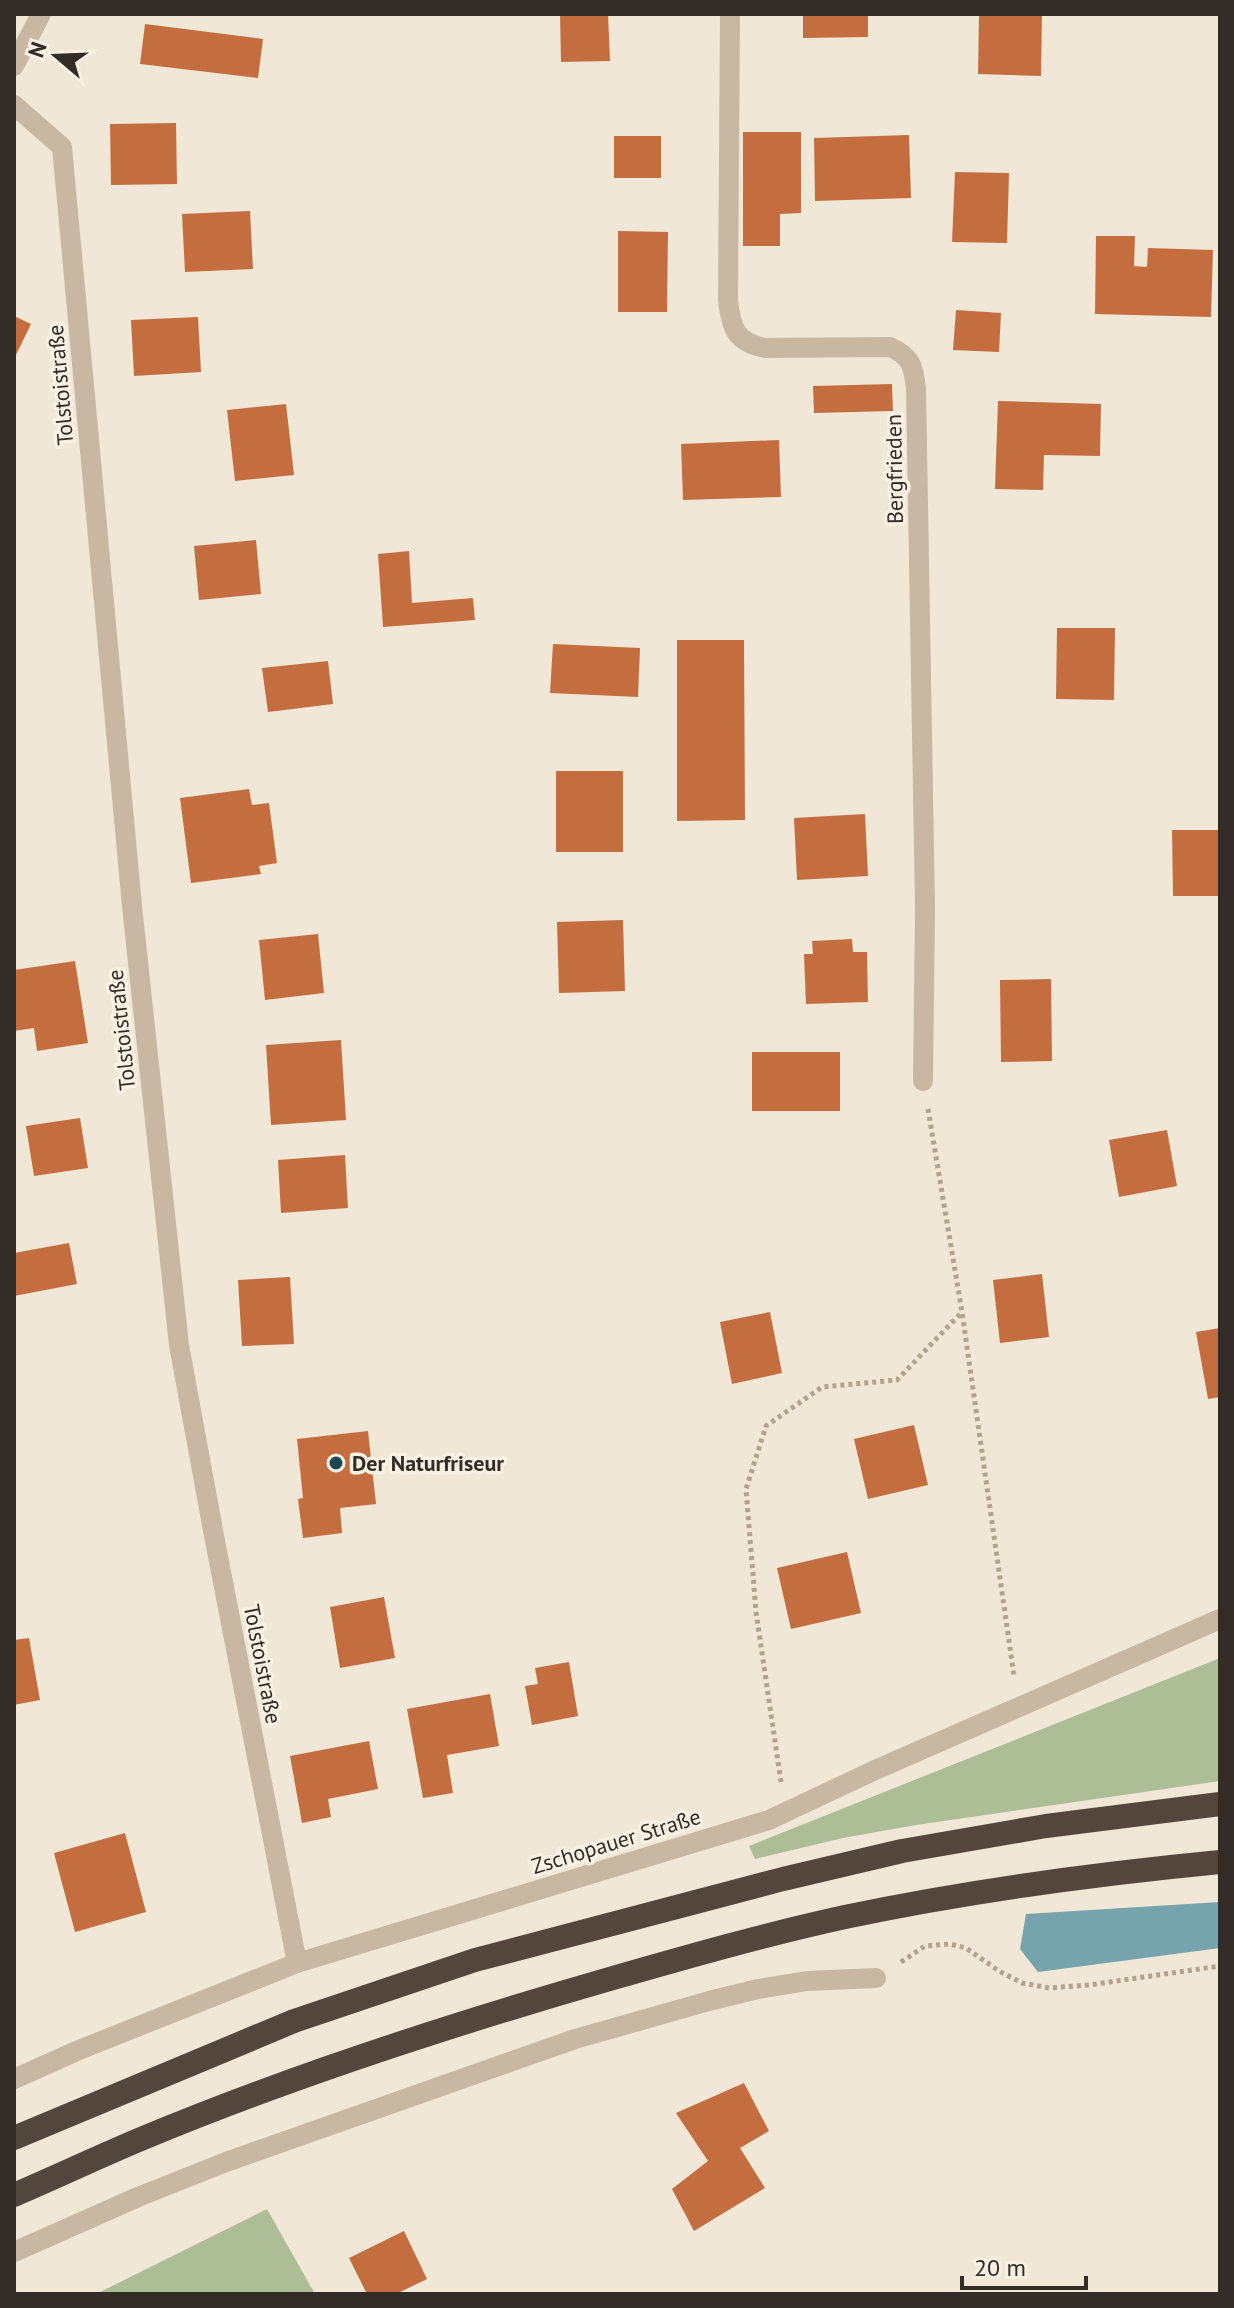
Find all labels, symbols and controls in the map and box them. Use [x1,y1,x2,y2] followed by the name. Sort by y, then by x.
[16,16,96,96] north arrow
[21,38,53,61] text: N
[41,323,79,447] street label: Tolstoistraße
[879,414,909,524] street label: Bergfrieden
[101,968,141,1092] street label: Tolstoistraße
[352,1449,504,1477] place label: Der Naturfriseur
[327,1454,345,1472] marker: Der Naturfriseur
[238,1602,288,1726] street label: Tolstoistraße
[528,1802,704,1880] street label: Zschopauer Straße
[962,2240,1086,2290] scale bar
[974,2252,1026,2283] text: 20 m

